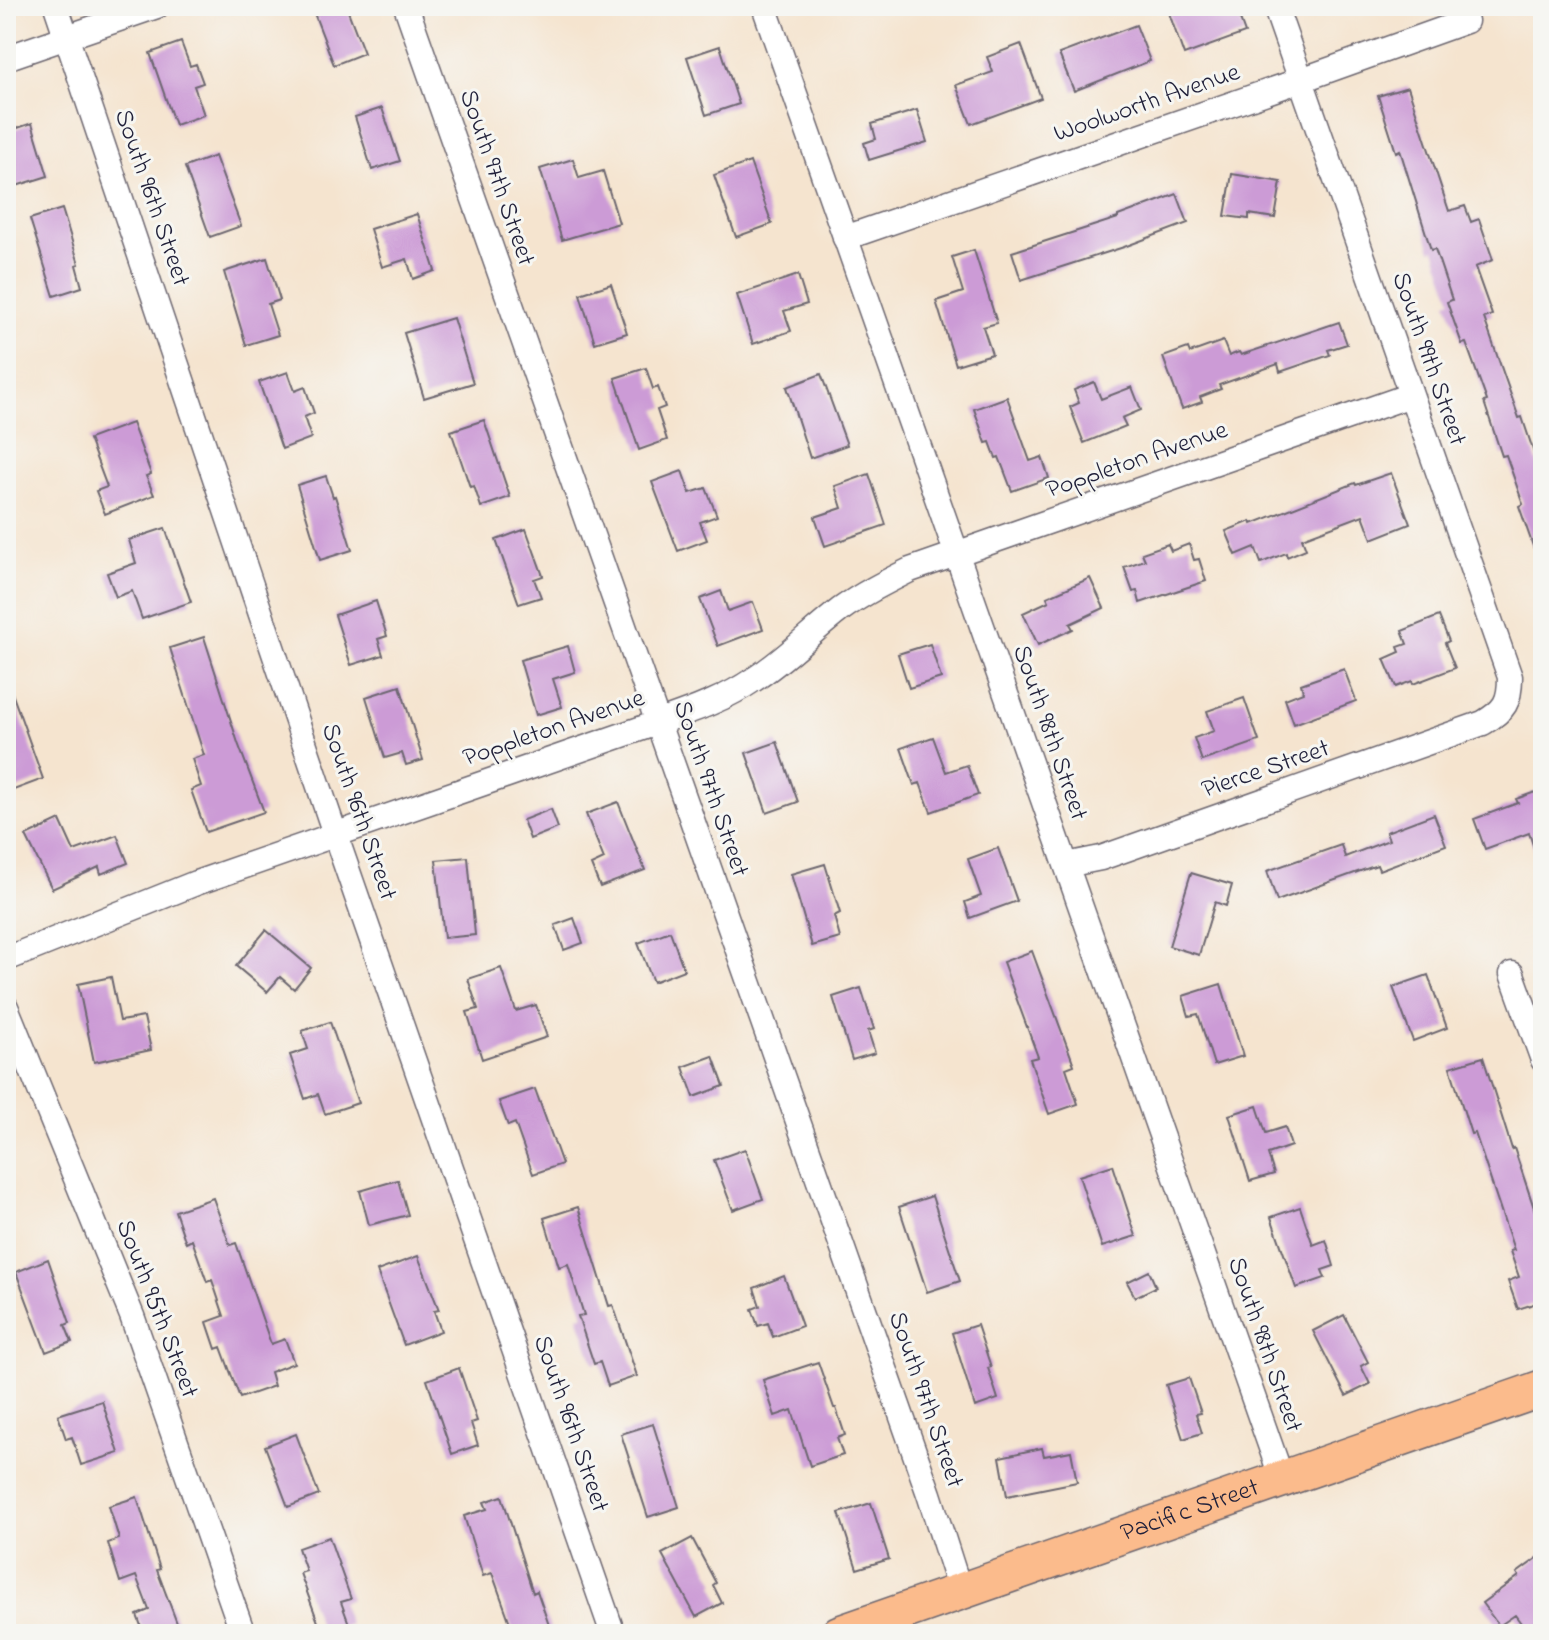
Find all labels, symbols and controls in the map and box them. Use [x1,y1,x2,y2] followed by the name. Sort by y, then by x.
[1049,54,1245,154] street label: Woolworth Avenue
[448,85,544,272] street label: South 97th Street
[103,104,199,292] street label: South 96th Street
[1381,267,1476,451] street label: South 99th Street
[1041,412,1233,510] street label: Poppleton Avenue
[1001,640,1097,826] street label: South 98th Street
[458,680,650,778] street label: Poppleton Avenue
[662,696,758,883] street label: South 97th Street
[310,718,406,906] street label: South 96th Street
[1197,730,1335,810] street label: Pierce Street
[105,1214,208,1404] street label: South 95th Street
[1216,1252,1312,1438] street label: South 98th Street
[877,1307,973,1494] street label: South 97th Street
[522,1330,618,1518] street label: South 96th Street
[1116,1469,1265,1553] street label: Pacific Street

